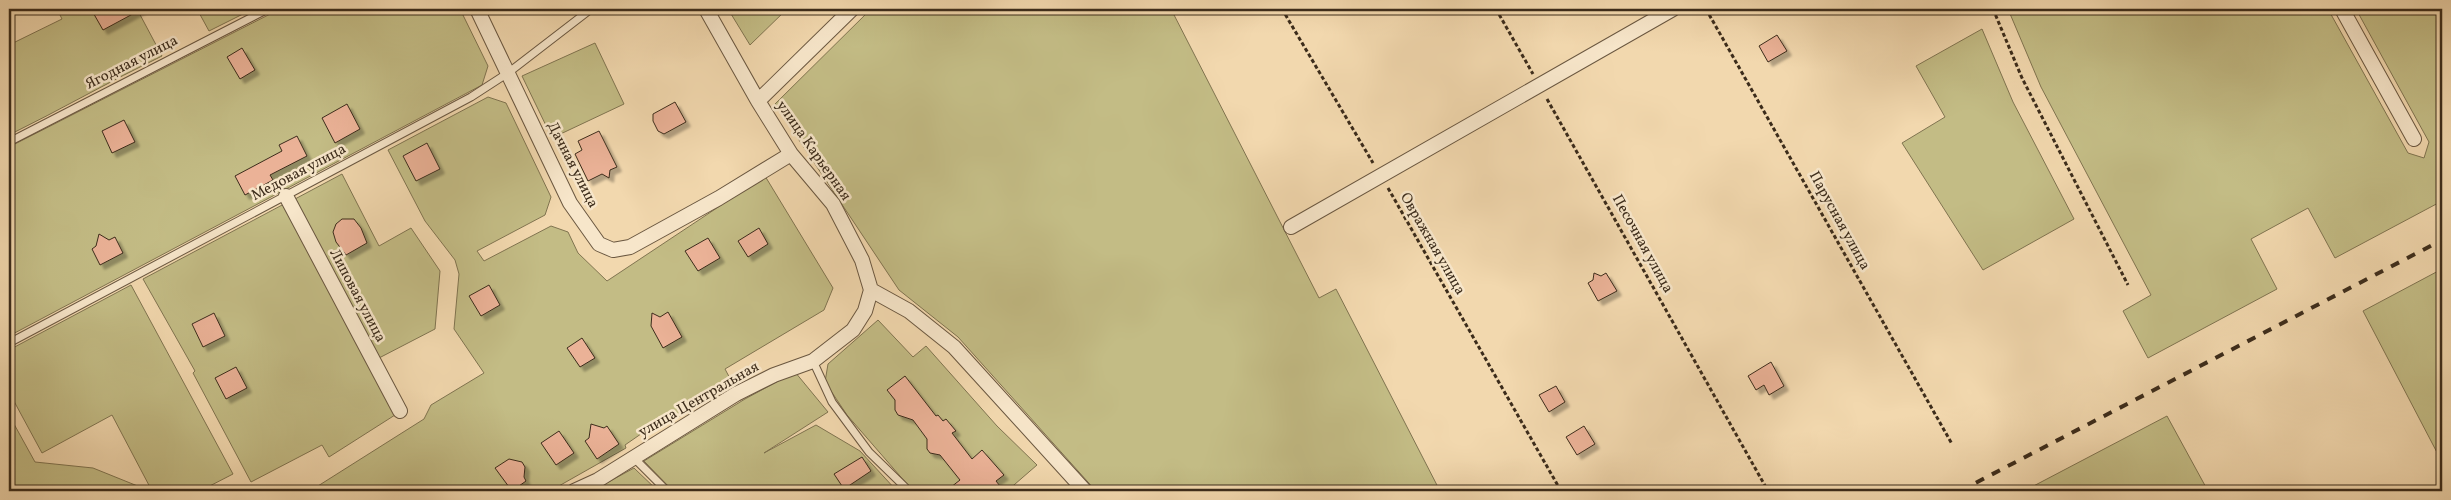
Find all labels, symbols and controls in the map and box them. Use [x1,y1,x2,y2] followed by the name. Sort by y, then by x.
[82,31,182,95] street label: Ягодная улица
[771,97,856,205] street label: улица Карьерная
[541,118,603,212] street label: Дачная улица
[248,139,350,207] street label: Медовая улица
[1803,168,1875,274] street label: Парусная улица
[1394,189,1470,299] street label: Овражная улица
[1606,191,1678,297] street label: Песочная улица
[324,246,390,346] street label: Липовая улица
[635,357,763,443] street label: улица Центральная

